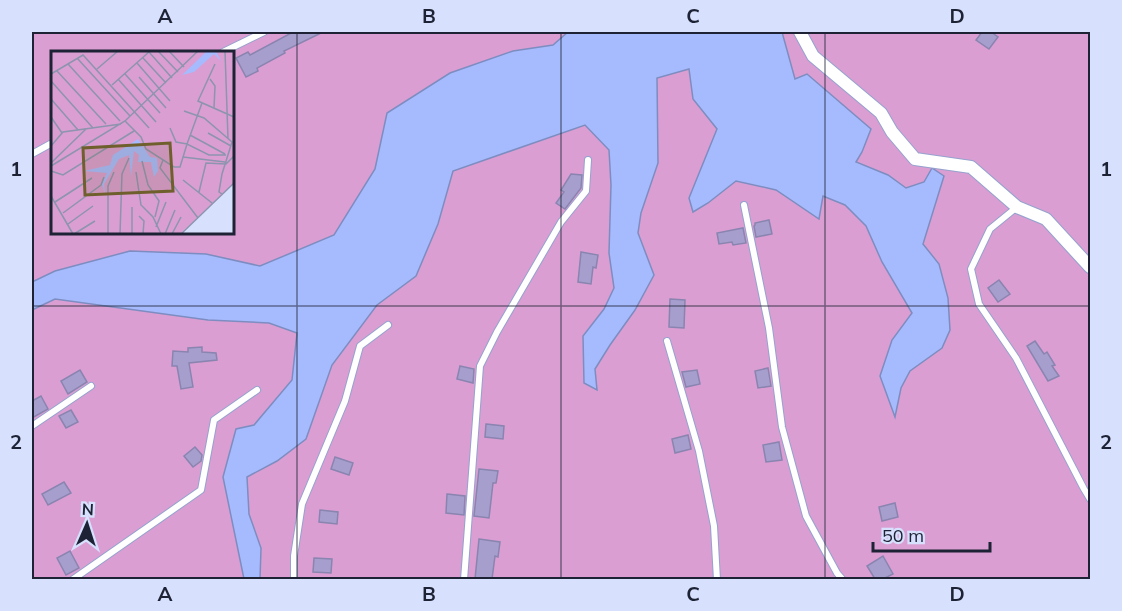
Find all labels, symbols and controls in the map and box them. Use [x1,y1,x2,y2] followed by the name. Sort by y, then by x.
[158,3,173,28] text: A
[422,3,436,28] text: B
[686,3,700,28] text: C
[949,3,965,28] text: D
[51,51,234,234] inset map
[10,156,22,181] text: 1
[1100,156,1112,181] text: 1
[10,429,22,454] text: 2
[1100,429,1112,454] text: 2
[57,494,117,554] north arrow
[81,499,94,519] text: N
[873,515,990,553] scale bar
[882,524,924,547] text: 50 m
[158,581,173,606] text: A
[422,581,436,606] text: B
[686,581,700,606] text: C
[949,581,965,606] text: D

